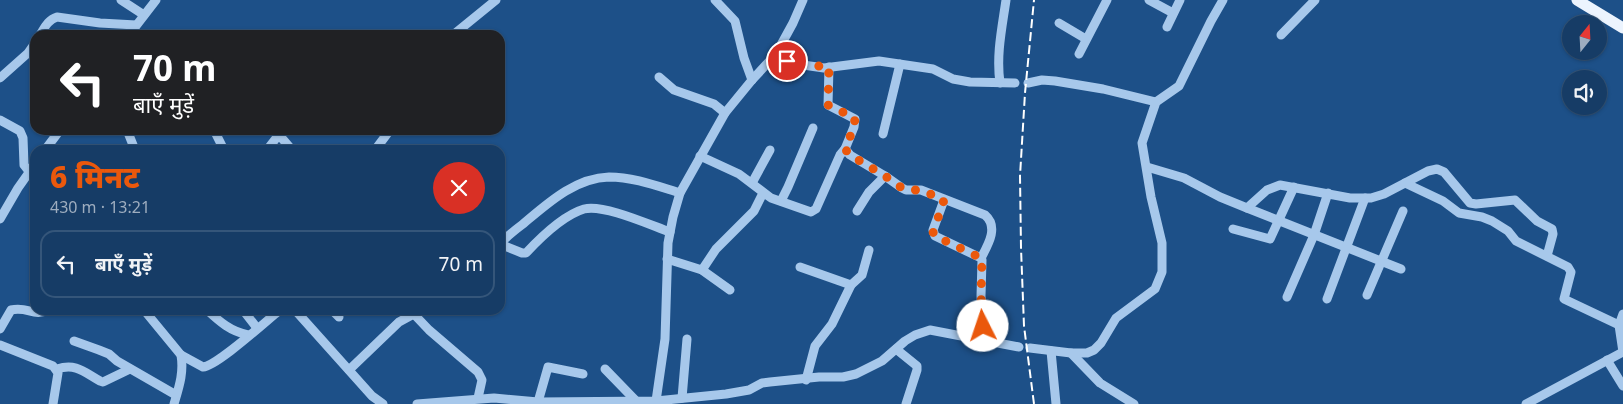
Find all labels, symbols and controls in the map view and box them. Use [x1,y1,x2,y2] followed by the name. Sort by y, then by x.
[1562,15,1608,60] north arrow
[1562,15,1607,115] map controls
[766,40,808,82] pin
[133,44,216,91] text: 70 m
[773,47,801,75] icon: arrive
[50,50,115,115] icon: left
[1562,70,1607,115] button: sound
[133,89,194,119] text: बाएँ मुड़ें
[50,156,140,197] text: 6 मिनट
[433,162,485,214] button: close
[50,196,150,218] text: 430 m · 13:21
[52,250,80,278] icon: left
[95,251,152,277] text: बाएँ मुड़ें
[439,251,483,277] text: 70 m
[956,299,1008,351] position arrow

